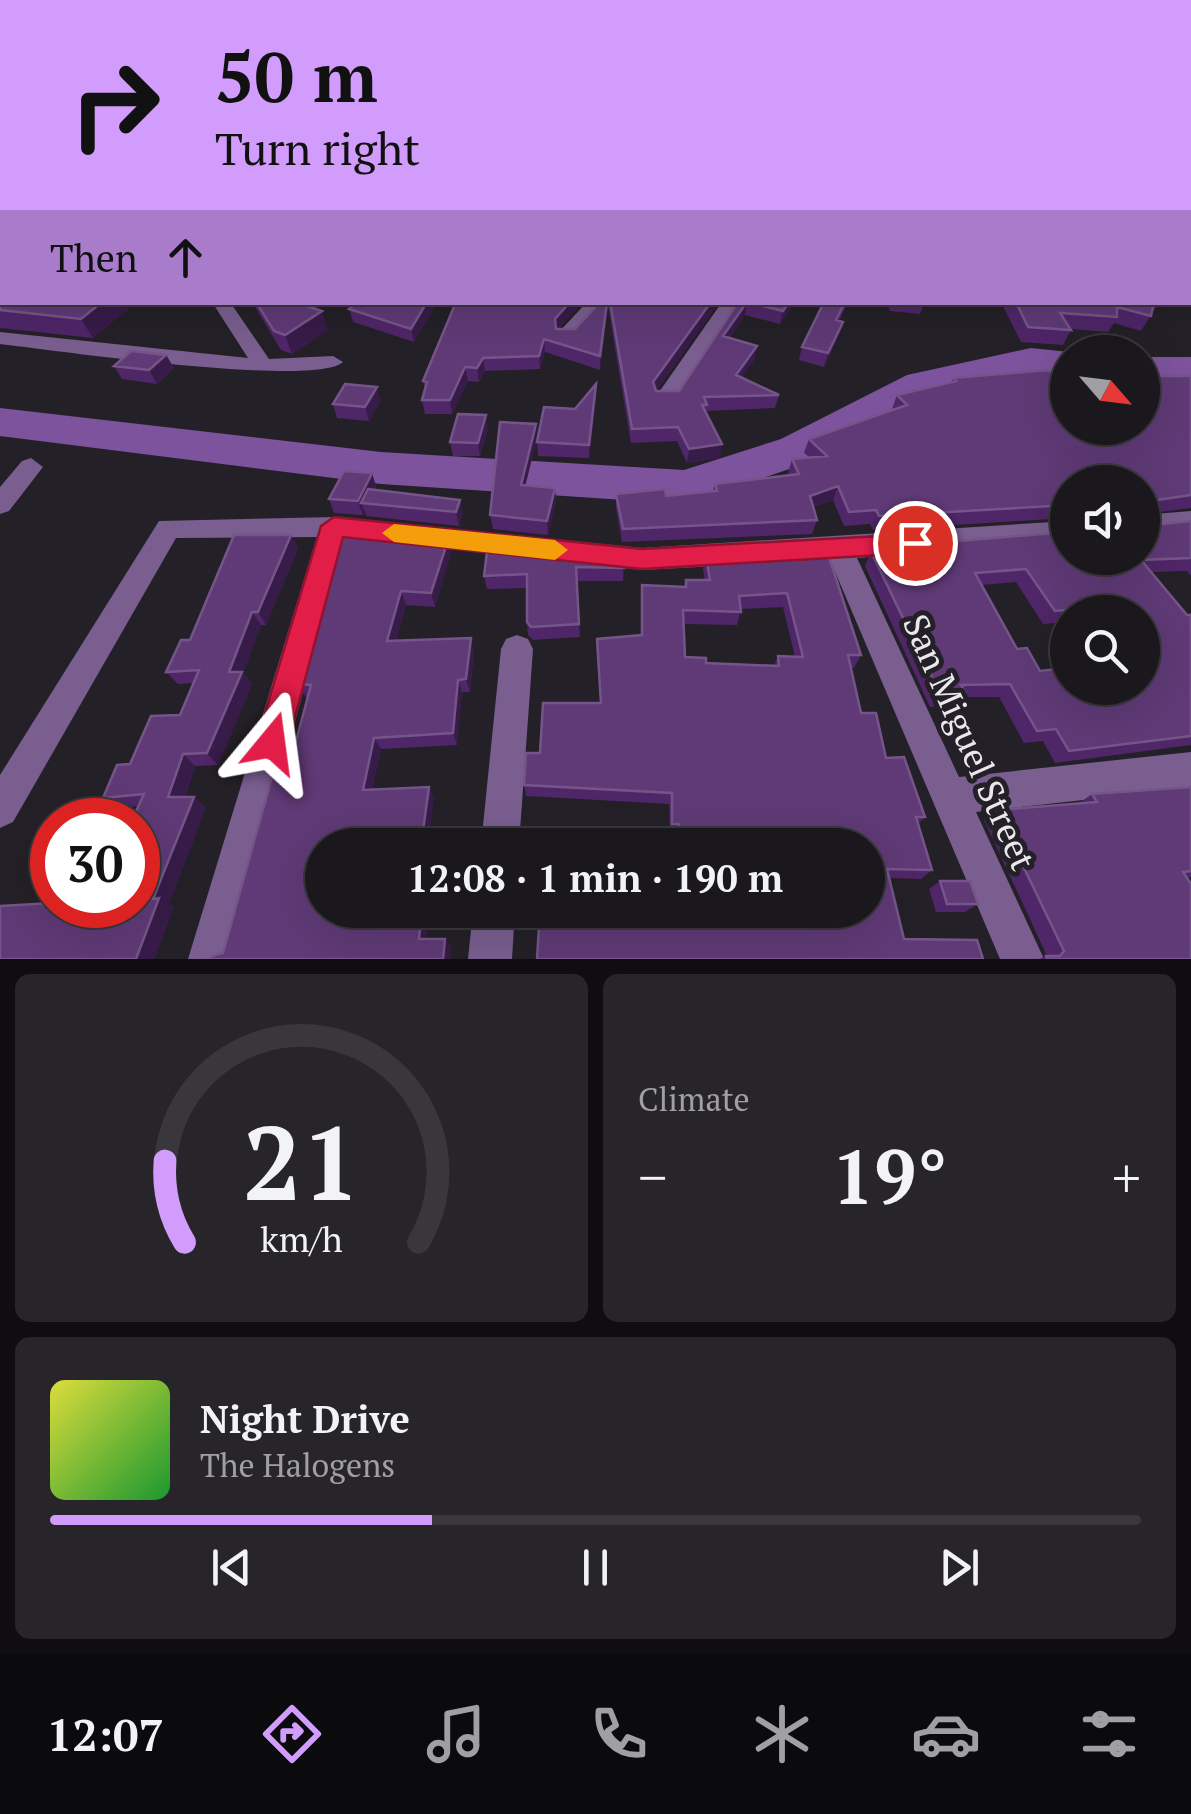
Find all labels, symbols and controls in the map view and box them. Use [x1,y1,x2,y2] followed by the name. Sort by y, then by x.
[215,29,378,122] text: 50 m
[50,40,180,170] icon: right
[215,118,420,178] text: Turn right
[158,230,213,285] icon: ahead
[50,233,138,283] text: Then
[1050,335,1160,445] north arrow
[1050,335,1160,705] map controls
[1050,465,1160,575] button: sound
[873,501,958,586] pin
[888,516,943,571] icon: arrive
[1050,595,1160,705] button: search
[893,607,1047,877] street label: San Miguel Street
[220,691,324,795] position arrow
[30,798,160,928] speed limit sign: 30
[407,853,783,903] text: 12:08 · 1 min · 190 m
[638,1078,750,1120] text: Climate
[243,1092,360,1230] text: 21
[832,1126,947,1225] text: 19°
[638,1140,667,1213] text: −
[1112,1140,1141,1213] text: +
[260,1215,343,1262] text: km/h
[200,1394,410,1444] text: Night Drive
[200,1444,395,1486] text: The Halogens
[204,1540,259,1595] icon: previous
[568,1540,623,1595] icon: pause
[932,1540,987,1595] icon: next
[257,1699,327,1769] icon: directions
[421,1699,491,1769] icon: music
[584,1699,654,1769] icon: phone
[747,1699,817,1769] icon: climate
[911,1699,981,1769] icon: car
[1074,1699,1144,1769] icon: filters
[47,1704,164,1764] text: 12:07

